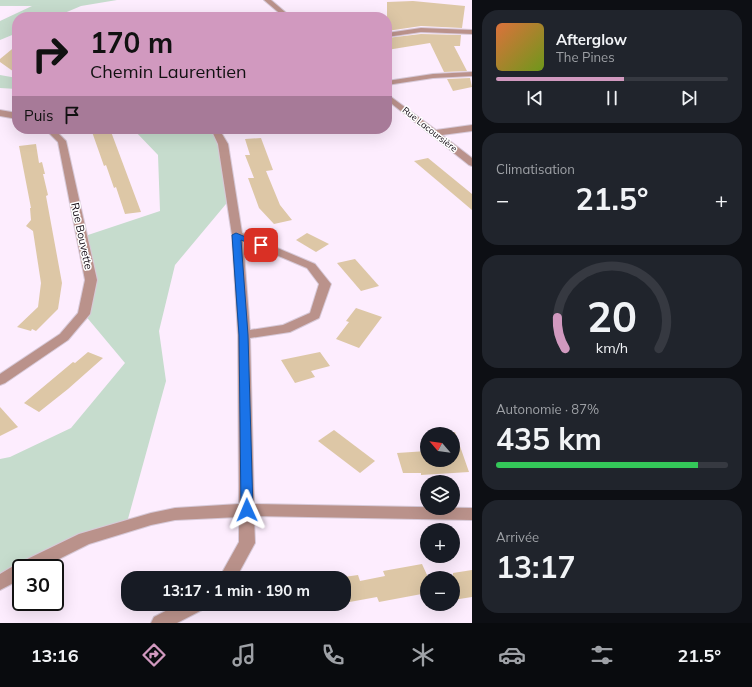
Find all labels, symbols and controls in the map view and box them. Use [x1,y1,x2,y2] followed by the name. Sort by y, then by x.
[90,25,173,60] text: 170 m
[24,28,76,80] icon: right
[556,30,627,49] text: Afterglow
[556,49,615,65] text: The Pines
[90,60,247,83] text: Chemin Laurentien
[524,87,546,109] icon: previous
[601,87,623,109] icon: pause
[678,87,700,109] icon: next
[61,104,83,126] icon: arrive
[400,104,460,154] street label: Rue Lacoursière
[24,106,53,125] text: Puis
[496,161,575,177] text: Climatisation
[576,180,648,218] text: 21.5°
[496,186,509,214] text: −
[715,186,728,214] text: +
[68,201,96,271] street label: Rue Bouvette
[244,228,278,262] pin
[250,234,272,256] icon: arrive
[587,290,637,342] text: 20
[596,339,628,357] text: km/h
[496,401,599,417] text: Autonomie · 87%
[496,420,602,458] text: 435 km
[420,427,460,467] north arrow
[420,427,460,611] map controls
[420,475,460,515] button: layers
[226,489,268,531] position arrow
[420,523,460,563] button: +
[496,529,539,545] text: Arrivée
[496,548,575,586] text: 13:17
[12,559,64,611] speed limit sign: 30
[420,571,460,611] button: −
[162,581,310,600] text: 13:17 · 1 min · 190 m
[140,641,168,669] icon: directions
[230,641,258,669] icon: music
[319,641,347,669] icon: phone
[409,641,437,669] icon: climate
[498,641,526,669] icon: car
[588,641,616,669] icon: filters
[31,644,78,667] text: 13:16
[678,644,721,667] text: 21.5°

